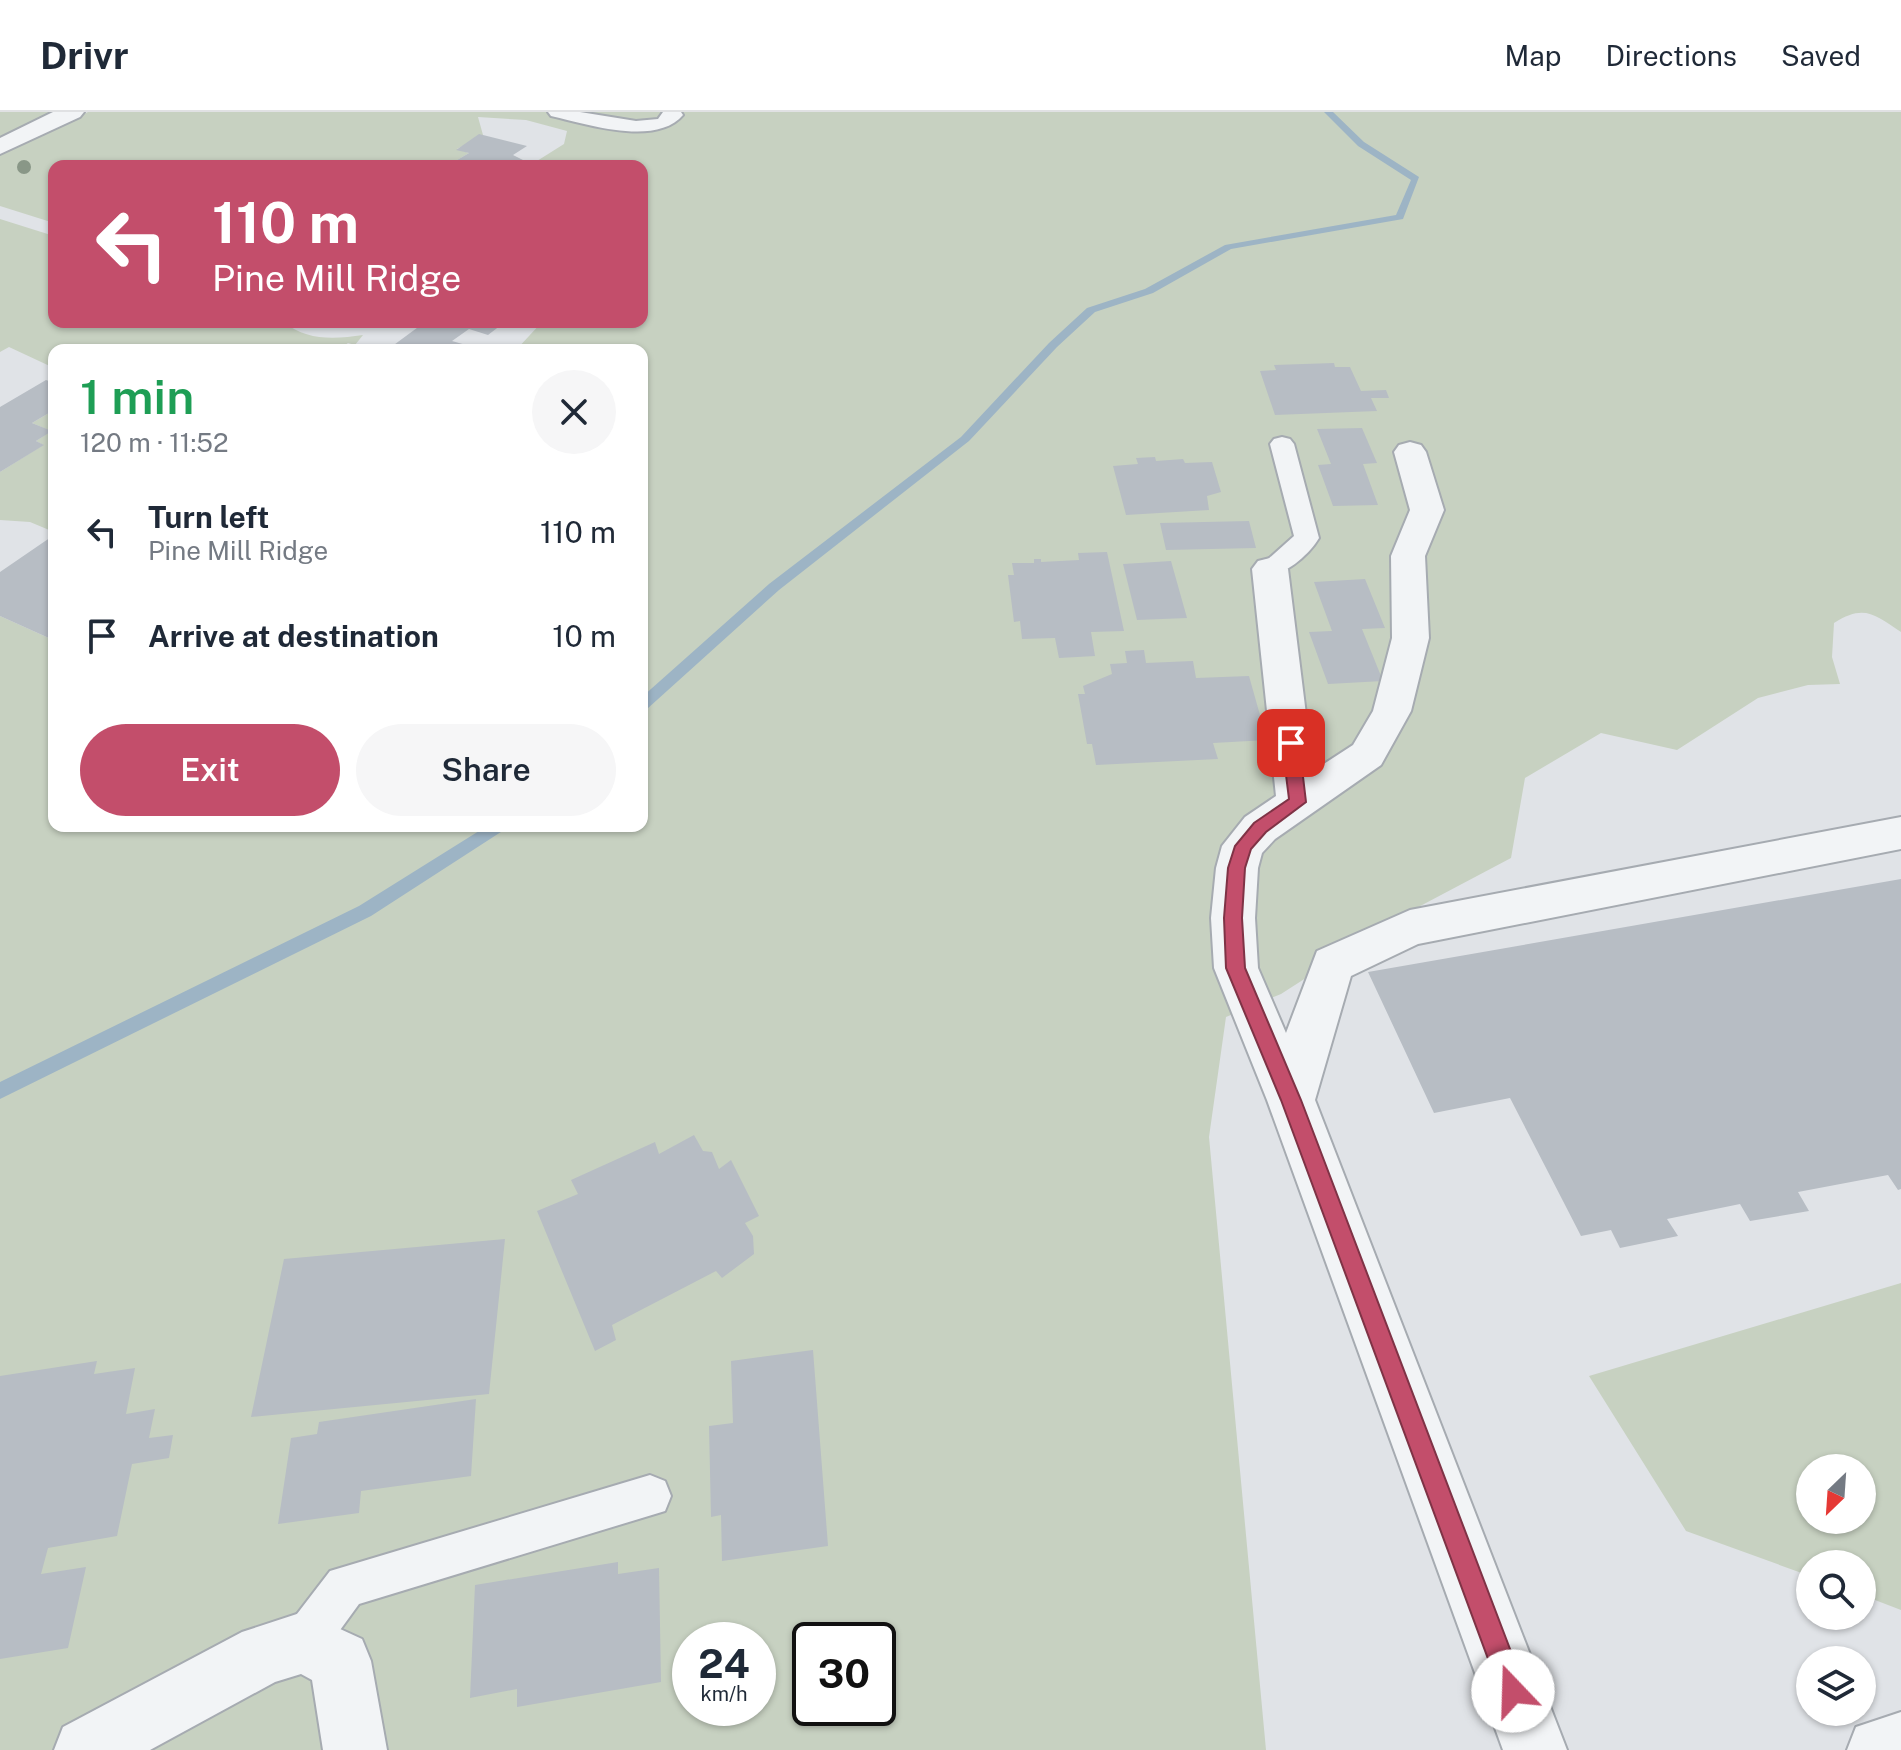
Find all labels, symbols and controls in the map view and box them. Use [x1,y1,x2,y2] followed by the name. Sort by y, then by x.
[40,33,129,78] text: Drivr
[1505,39,1561,72] text: Map
[1605,39,1737,72] text: Directions
[1781,39,1861,72] text: Saved
[212,190,359,256] text: 110 m
[80,192,184,296] icon: left
[212,257,461,299] text: Pine Mill Ridge
[80,368,194,425] text: 1 min
[532,370,616,454] button: close
[80,427,228,458] text: 120 m · 11:52
[148,499,269,535] text: Turn left
[80,510,124,554] icon: left
[540,514,616,550] text: 110 m
[148,535,328,566] text: Pine Mill Ridge
[80,614,124,658] icon: arrive
[148,618,439,654] text: Arrive at destination
[552,618,616,654] text: 10 m
[1257,709,1325,777] pin
[1269,721,1313,765] icon: arrive
[80,724,340,816] button: Exit
[356,724,616,816] button: Share
[1796,1454,1876,1534] north arrow
[1796,1454,1876,1726] map controls
[1796,1550,1876,1630] button: search
[792,1622,896,1726] speed limit sign: 30
[698,1640,750,1687] text: 24
[1796,1646,1876,1726] button: layers
[1471,1649,1555,1733] position arrow
[700,1682,748,1706] text: km/h

